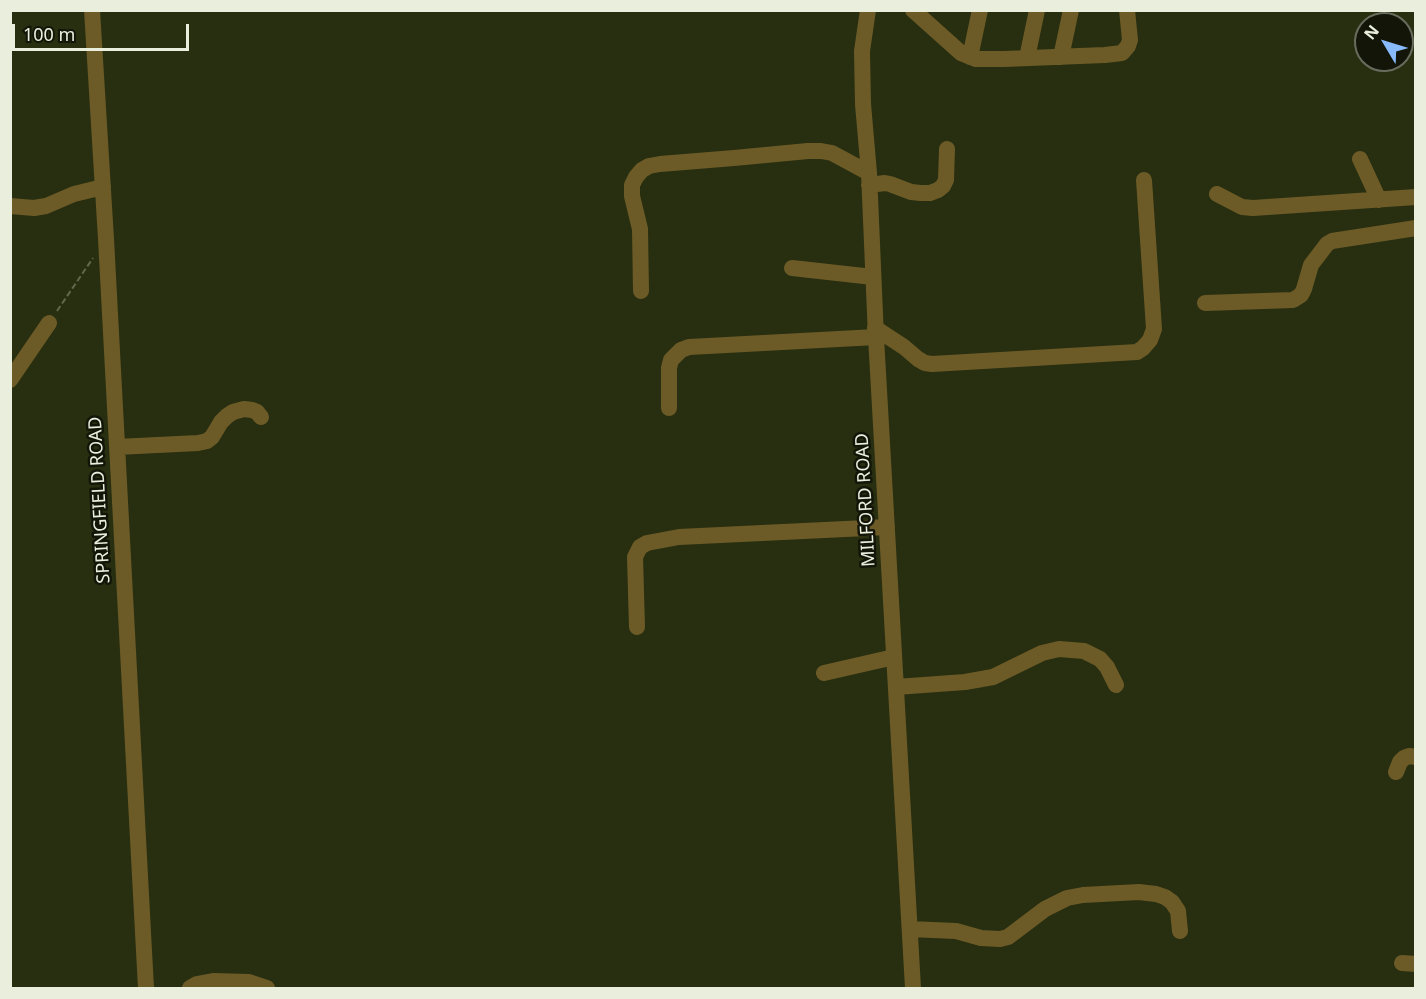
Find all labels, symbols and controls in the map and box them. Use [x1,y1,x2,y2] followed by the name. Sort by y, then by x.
[15,12,192,50] scale bar
[1354,12,1414,72] north arrow
[1359,20,1384,44] text: N
[23,22,75,46] text: 100 m
[85,416,115,584] street label: SPRINGFIELD ROAD
[852,433,880,567] street label: MILFORD ROAD

